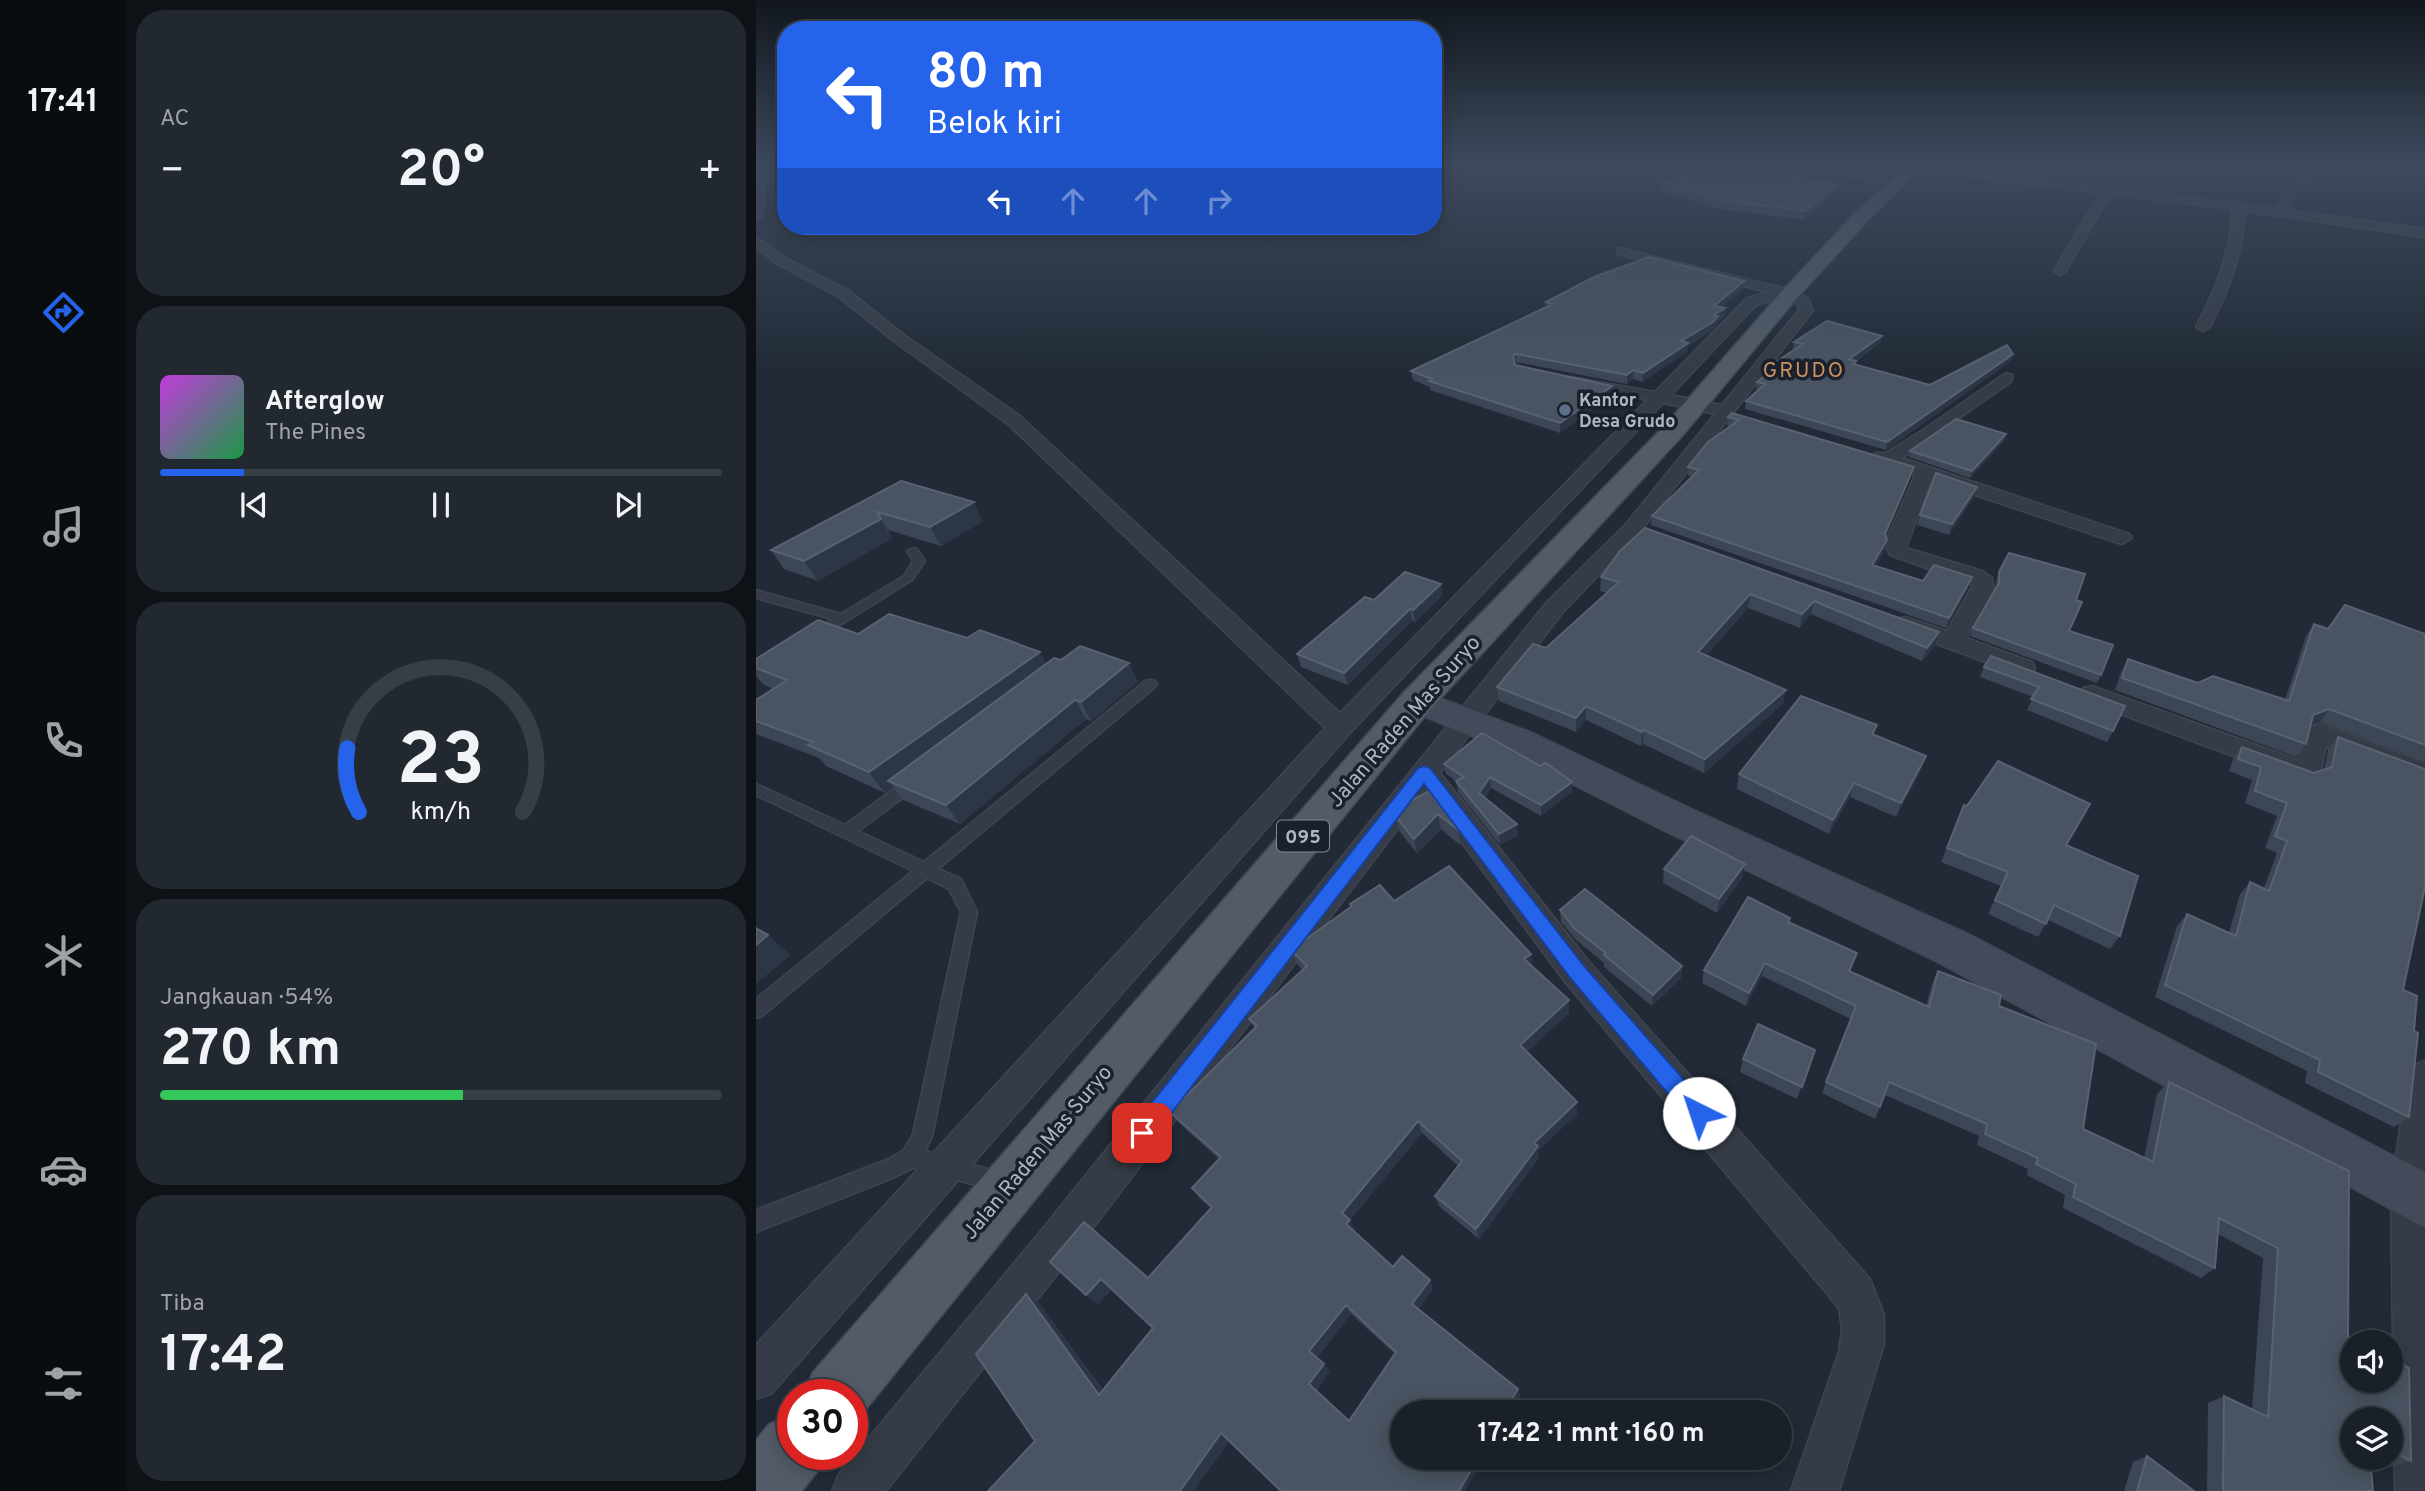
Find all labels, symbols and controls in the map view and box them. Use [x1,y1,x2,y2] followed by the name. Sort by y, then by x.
[927,44,1044,106] text: 80 m
[812,49,903,140] icon: left
[27,83,99,123] text: 17:41
[160,105,189,134] text: AC
[927,105,1062,145] text: Belok kiri
[397,139,485,205] text: 20°
[160,148,185,197] text: −
[697,148,722,197] text: +
[981,182,1019,220] icon: left
[1054,182,1092,220] icon: ahead
[1127,182,1165,220] icon: ahead
[1200,182,1238,220] icon: right
[39,288,88,337] icon: directions
[1763,358,1845,385] district label: GRUDO
[265,386,385,419] text: Afterglow
[1579,390,1675,434] place label: Kantor Desa Grudo
[1557,402,1573,418] marker: Kantor Desa Grudo
[265,419,366,448] text: The Pines
[235,486,273,524] icon: previous
[422,486,460,524] icon: pause
[609,486,647,524] icon: next
[39,502,88,551] icon: music
[1323,630,1487,813] street label: Jalan Raden Mas Suryo
[39,716,88,765] icon: phone
[397,718,485,810] text: 23
[411,796,471,828] text: km/h
[1277,820,1329,852] road number: 095
[39,931,88,980] icon: climate
[160,984,333,1013] text: Jangkauan · 54%
[160,1018,341,1084] text: 270 km
[957,1060,1119,1246] street label: Jalan Raden Mas Suryo
[1662,1076,1736,1150] position arrow
[1112,1103,1172,1163] pin
[1123,1114,1161,1152] icon: arrive
[39,1145,88,1194] icon: car
[160,1290,205,1319] text: Tiba
[160,1324,287,1390] text: 17:42
[2340,1330,2403,1470] map controls
[2340,1330,2403,1393] button: sound
[39,1359,88,1408] icon: filters
[777,1379,868,1470] speed limit sign: 30
[2340,1407,2403,1470] button: layers
[1477,1418,1705,1451] text: 17:42 · 1 mnt · 160 m

